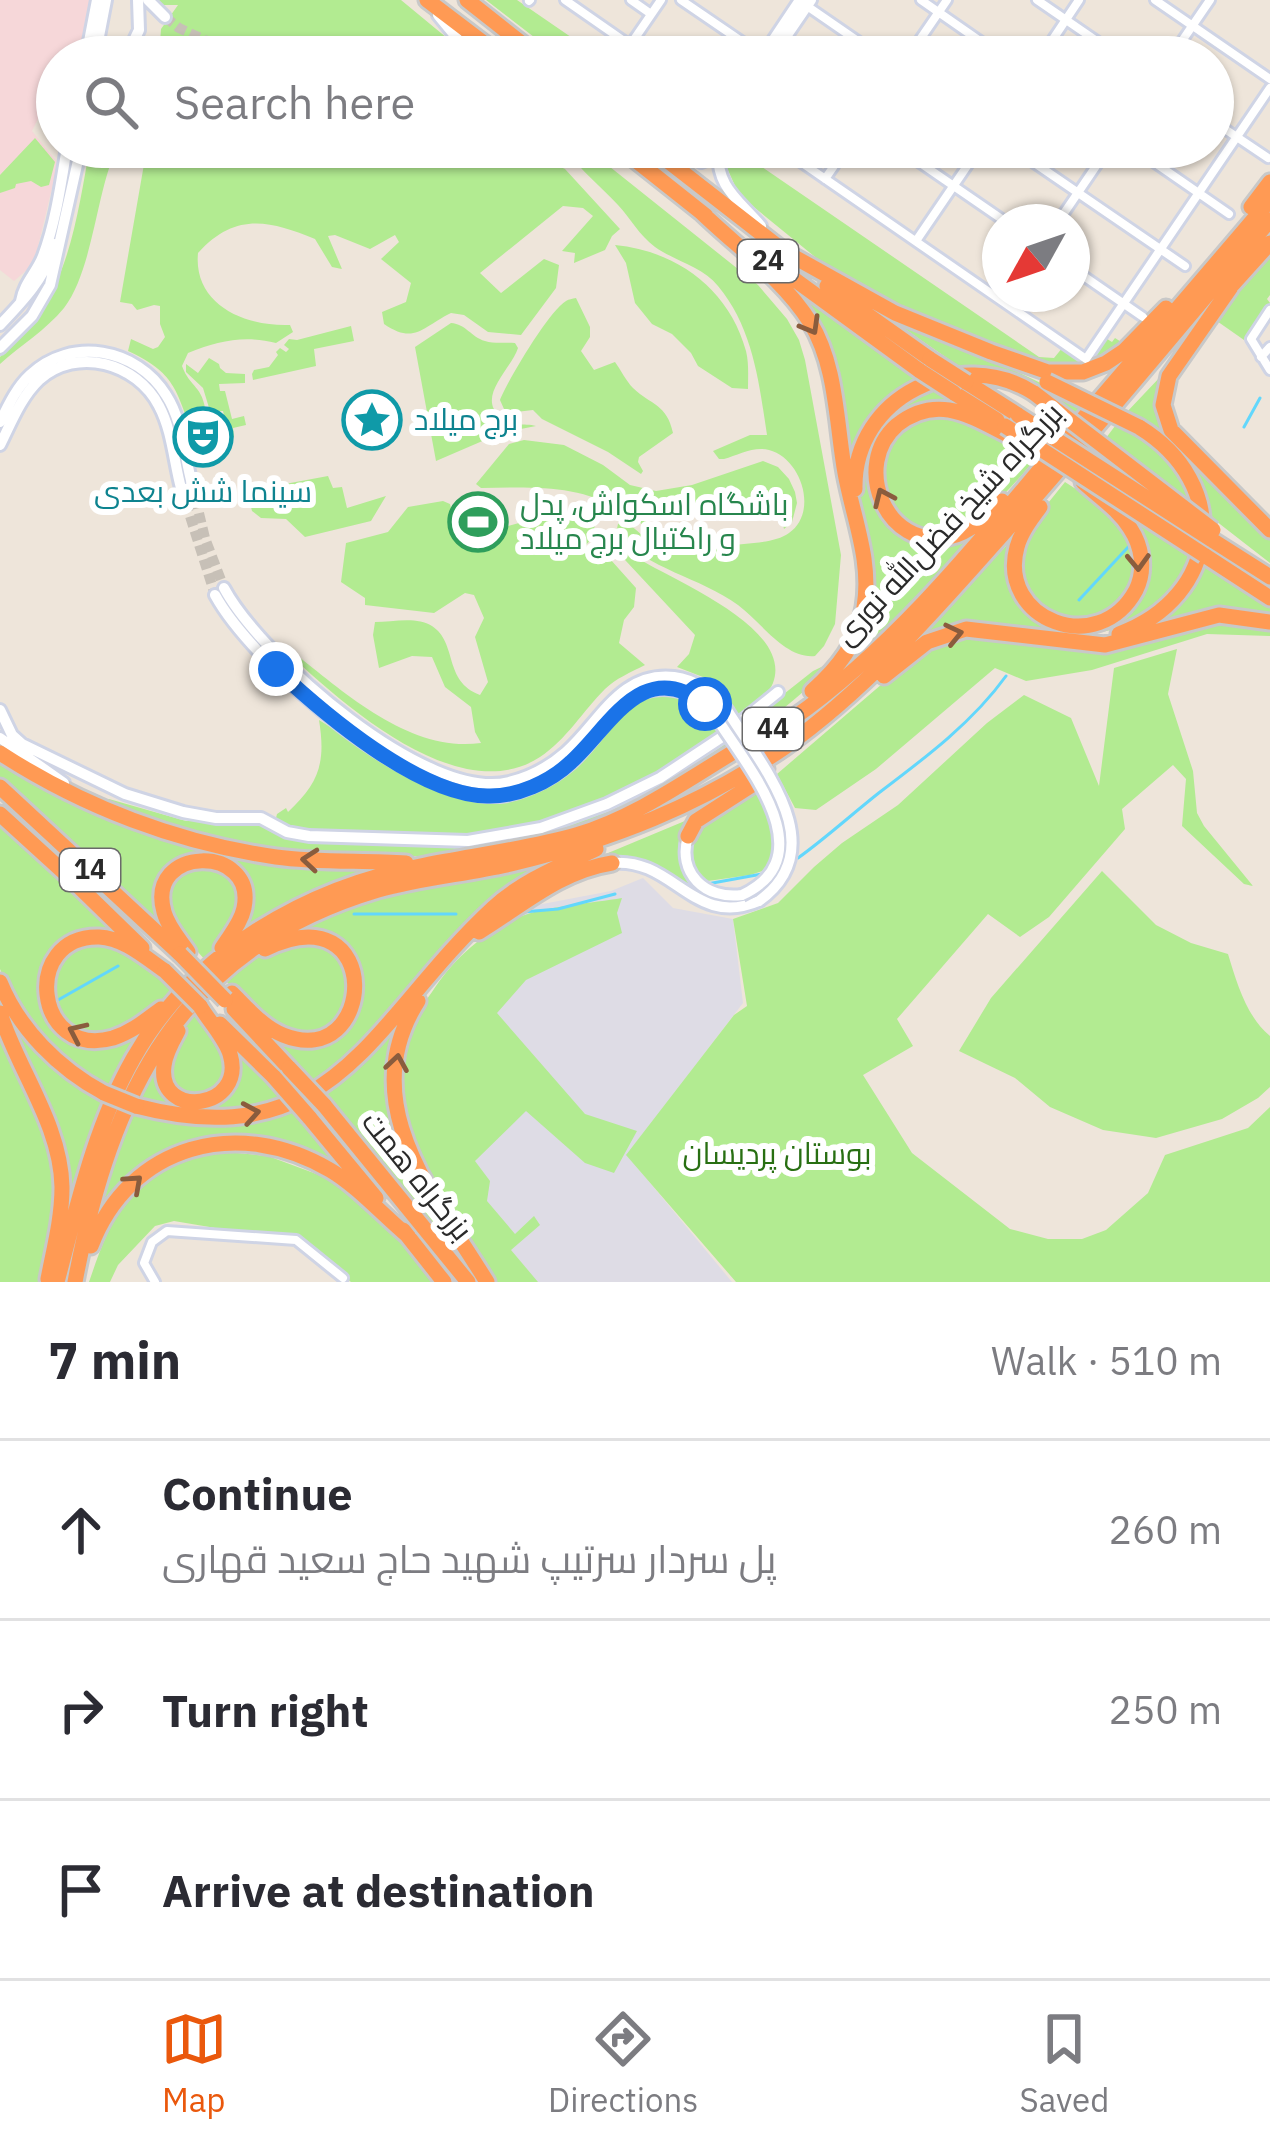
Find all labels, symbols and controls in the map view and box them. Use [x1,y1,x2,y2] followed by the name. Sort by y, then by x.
[36,36,1234,168] search box
[78,69,144,135] icon: search
[174,73,415,131] text: Search here
[982,204,1090,312] north arrow
[738,240,798,282] road number: 24
[796,313,819,335] one-way arrow
[341,389,403,451] place icon: برج میلاد
[825,393,1072,654] street label: بزرگراه شیخ فضل‌الله نوری
[414,399,518,440] place label: برج میلاد
[172,406,234,468] theatre icon: سینما شش بعدی
[94,471,312,510] place label: سینما شش بعدی
[520,484,789,559] place label: باشگاه اسکواش، پدل و راکتبال برج میلاد
[874,488,898,509] one-way arrow
[447,491,509,553] sports icon: باشگاه اسکواش، پدل و راکتبال برج میلاد
[1125,553,1151,571] one-way arrow
[943,622,964,647] one-way arrow
[249,642,303,696] route end
[678,677,732,731] route start
[743,708,803,750] road number: 44
[300,848,319,873] one-way arrow
[60,849,120,891] road number: 14
[67,1022,89,1046] one-way arrow
[383,1053,409,1073] one-way arrow
[241,1101,261,1127] one-way arrow
[354,1102,482,1248] street label: بزرگراه همت
[682,1133,872,1173] park label: بوستان پردیسان
[121,1176,142,1197] one-way arrow
[48,1327,181,1393] text: 7 min
[991,1335,1222,1386] text: Walk · 510 m
[162,1464,353,1522] text: Continue
[48,1497,114,1563] icon: ahead
[1109,1504,1222,1555] text: 260 m
[162,1533,776,1584] text: پل سردار سرتیپ شهید حاج سعید قهاری
[48,1677,114,1743] icon: right
[162,1681,369,1739] text: Turn right
[1109,1684,1222,1735] text: 250 m
[48,1857,114,1923] icon: arrive
[162,1861,595,1919] text: Arrive at destination
[161,2006,227,2121] tab: Map
[548,2006,698,2121] tab: Directions
[1020,2006,1109,2121] tab: Saved

